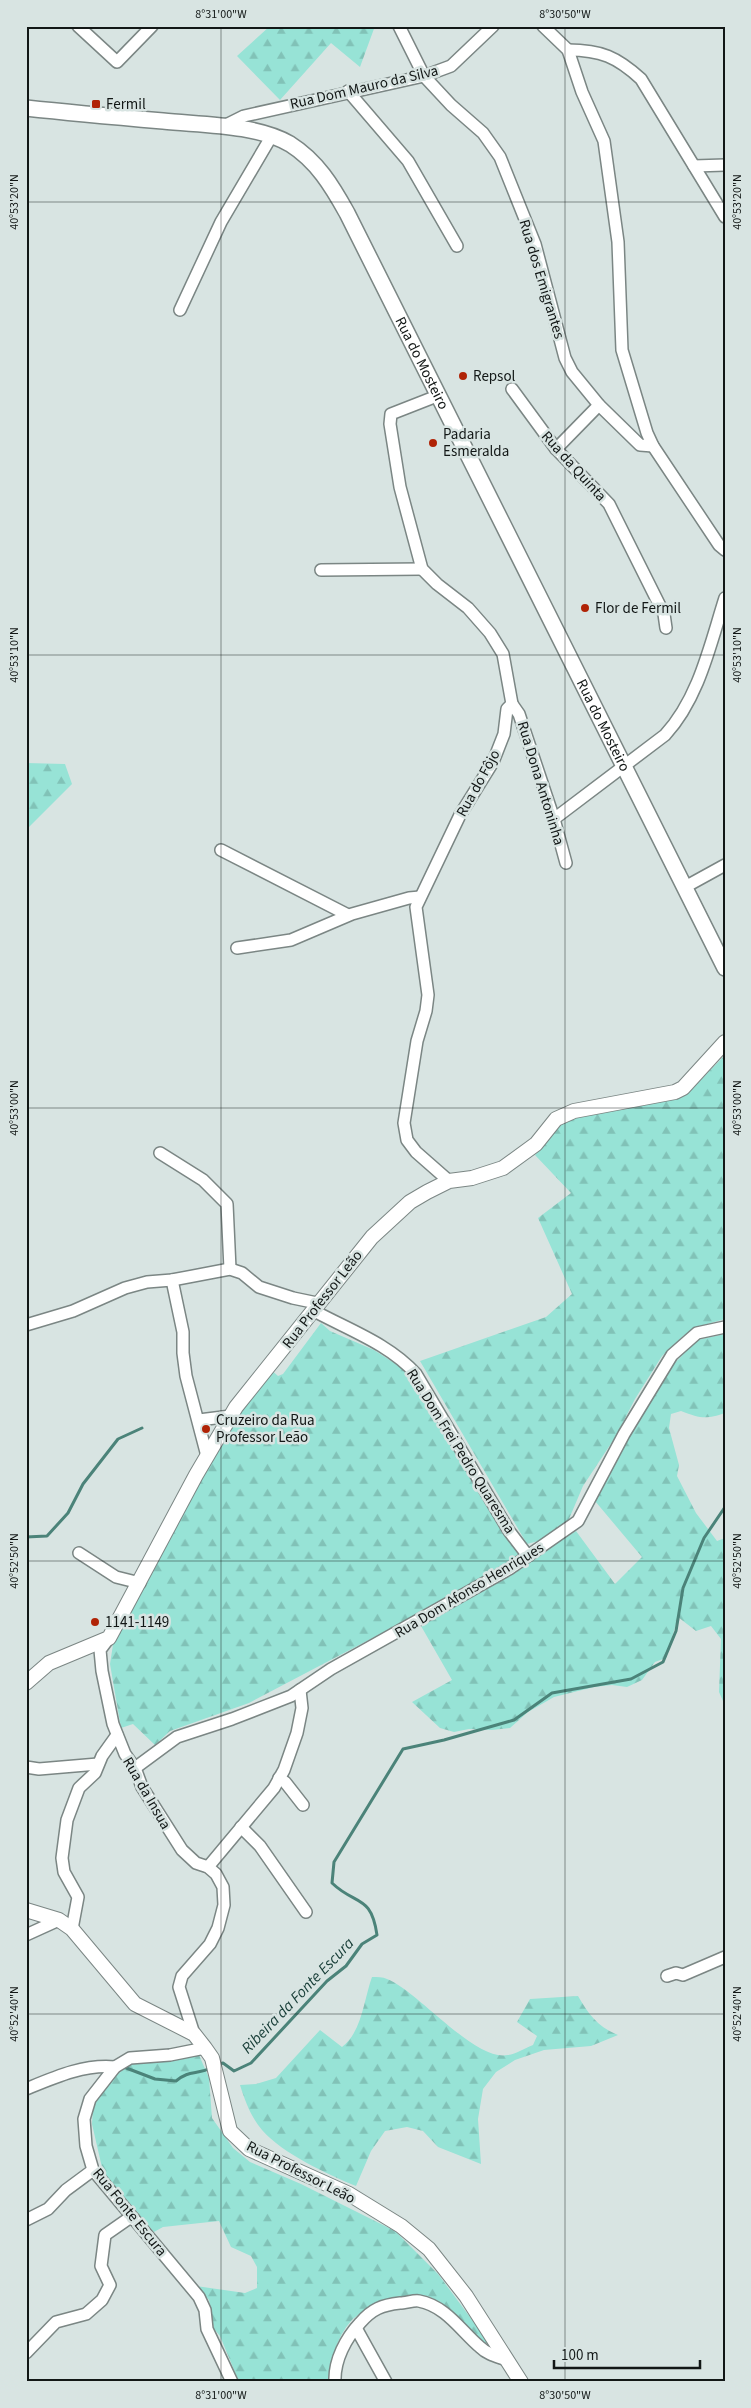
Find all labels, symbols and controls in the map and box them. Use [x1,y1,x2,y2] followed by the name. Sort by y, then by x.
[195,6,247,23] text: 8°31'00"W
[539,6,591,23] text: 8°30'50"W
[288,60,440,115] street label: Rua Dom Mauro da Silva
[106,94,146,115] place label: Fermil
[90,98,102,110] marker: Fermil
[6,174,23,230] text: 40°53'20"N
[729,174,746,230] text: 40°53'20"N
[513,217,570,341] street label: Rua dos Emigrantes
[390,313,454,413] street label: Rua do Mosteiro
[473,366,516,387] place label: Repsol
[457,370,469,382] marker: Repsol
[443,424,509,462] place label: Padaria Esmeralda
[536,426,611,506] street label: Rua da Quinta
[427,437,439,449] marker: Padaria Esmeralda
[595,598,681,619] place label: Flor de Fermil
[579,602,591,614] marker: Flor de Fermil
[6,627,23,683] text: 40°53'10"N
[729,627,746,683] text: 40°53'10"N
[571,676,635,775] street label: Rua do Mosteiro
[512,719,569,848] street label: Rua Dona Antoninha
[451,746,506,821] street label: Rua do Fôjo
[6,1080,23,1136] text: 40°53'00"N
[729,1080,746,1136] text: 40°53'00"N
[277,1246,367,1353] street label: Rua Professor Leão
[401,1365,520,1538] street label: Rua Dom Frei Pedro Quaresma
[216,1410,315,1448] place label: Cruzeiro da Rua Professor Leão
[200,1423,212,1435] marker: Cruzeiro da Rua Professor Leão
[6,1533,23,1589] text: 40°52'50"N
[729,1533,746,1589] text: 40°52'50"N
[391,1538,548,1643] street label: Rua Dom Afonso Henriques
[105,1612,169,1633] place label: 1141-1149
[89,1616,101,1628] marker: 1141-1149
[117,1753,176,1833] street label: Rua da Insua
[236,1932,359,2059] water label: Ribeira da Fonte Escura
[6,1986,23,2042] text: 40°52'40"N
[729,1986,746,2042] text: 40°52'40"N
[243,2136,359,2209] street label: Rua Professor Leão
[88,2164,172,2261] street label: Rua Fonte Escura
[554,2338,700,2370] scale bar
[561,2345,599,2366] text: 100 m
[195,2387,247,2404] text: 8°31'00"W
[539,2387,591,2404] text: 8°30'50"W

